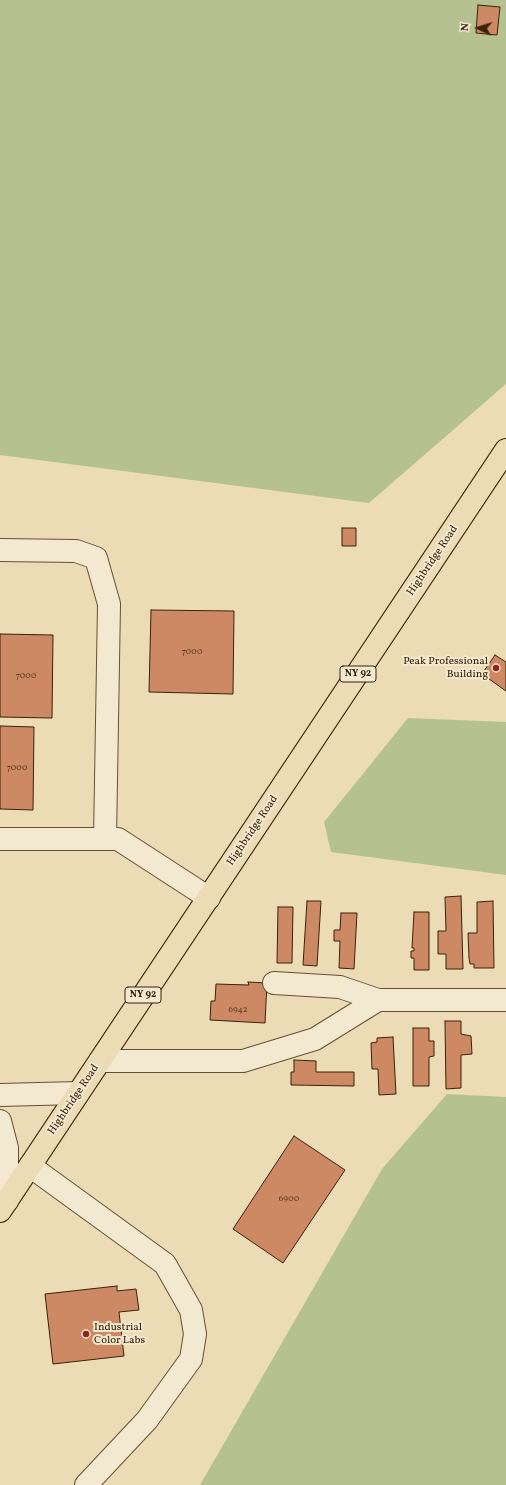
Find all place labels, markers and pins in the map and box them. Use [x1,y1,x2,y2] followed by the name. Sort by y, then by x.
[403,655,488,681] place label: Peak Professional Building
[491,663,501,673] marker: Peak Professional Building
[94,1321,145,1347] place label: Industrial Color Labs
[81,1329,91,1339] marker: Industrial Color Labs

